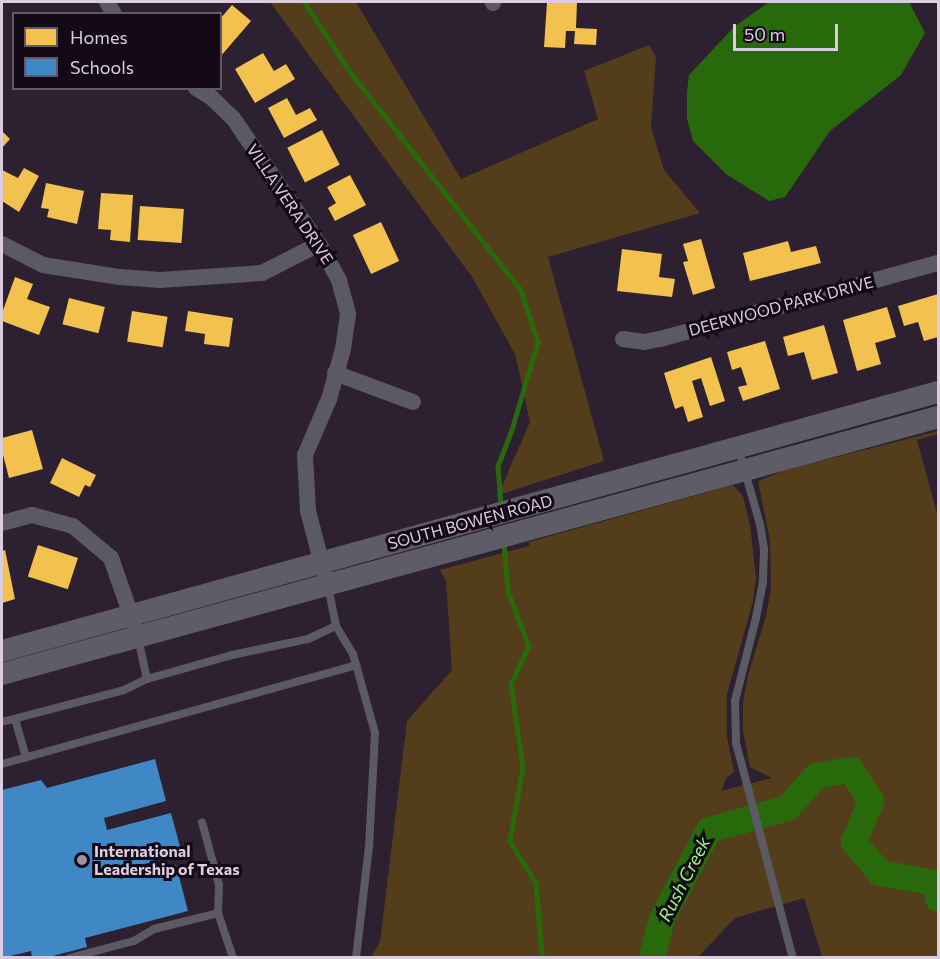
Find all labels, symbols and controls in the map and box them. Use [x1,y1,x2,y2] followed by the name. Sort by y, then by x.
[12,12,222,90] legend
[736,12,841,50] scale bar
[744,23,785,45] text: 50 m
[70,26,128,48] text: Homes
[70,56,134,78] text: Schools
[243,140,337,268] street label: VILLA VERA DRIVE
[687,272,875,340] street label: DEERWOOD PARK DRIVE
[386,491,554,553] street label: SOUTH BOWEN ROAD
[654,833,714,925] water label: Rush Creek
[94,841,240,879] place label: International Leadership of Texas
[75,853,89,867] marker: International Leadership of Texas

